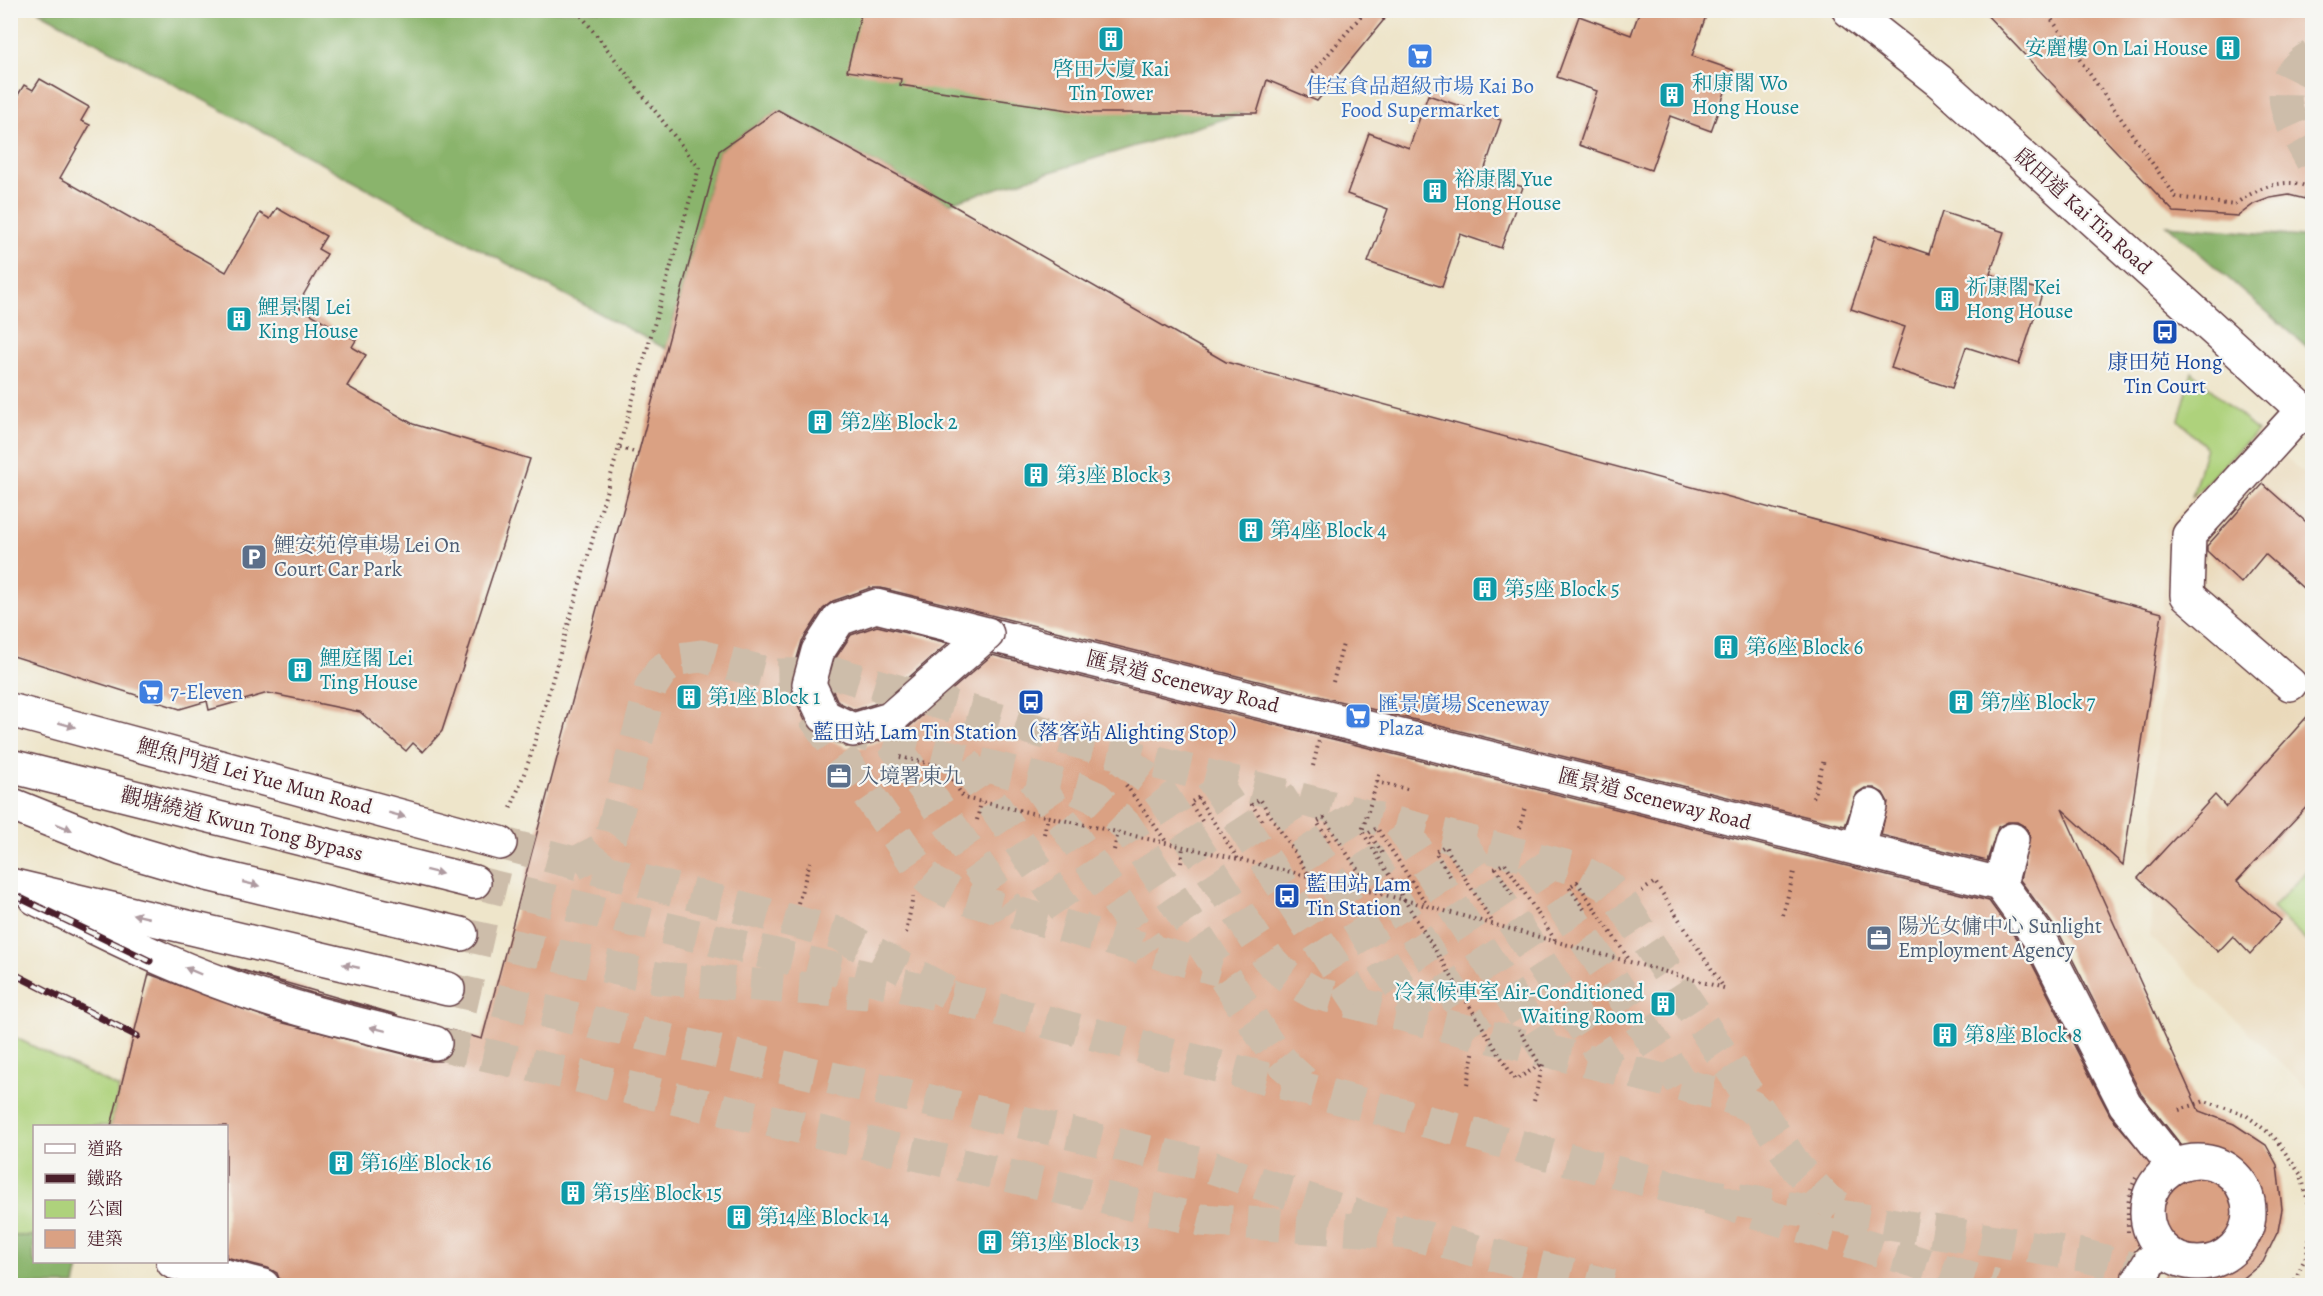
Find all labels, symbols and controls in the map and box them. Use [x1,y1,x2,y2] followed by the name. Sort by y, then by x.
[1096,24,1126,54] building icon: 啓田大廈 Kai Tin Tower
[2213,33,2243,63] building icon: 安麗樓 On Lai House
[2025,34,2208,62] place label: 安麗樓 On Lai House
[1405,41,1435,71] supermarket icon: 佳宝食品超級市場 Kai Bo Food Supermarket
[1053,55,1169,107] place label: 啓田大廈 Kai Tin Tower
[1692,69,1799,121] place label: 和康閣 Wo Hong House
[1306,72,1534,124] place label: 佳宝食品超級市場 Kai Bo Food Supermarket
[1657,80,1687,110] building icon: 和康閣 Wo Hong House
[2008,142,2158,281] street label: 啟田道 Kai Tin Road
[1454,165,1561,217] place label: 裕康閣 Yue Hong House
[1420,176,1450,206] building icon: 裕康閣 Yue Hong House
[1966,273,2073,325] place label: 祈康閣 Kei Hong House
[1932,284,1962,314] building icon: 祈康閣 Kei Hong House
[258,293,358,345] place label: 鯉景閣 Lei King House
[224,304,254,334] building icon: 鯉景閣 Lei King House
[2150,317,2180,347] bus stop icon: 康田苑 Hong Tin Court
[2107,348,2223,400] place label: 康田苑 Hong Tin Court
[805,407,835,437] building icon: 第2座 Block 2
[840,408,958,436] place label: 第2座 Block 2
[1021,460,1051,490] building icon: 第3座 Block 3
[1056,461,1171,489] place label: 第3座 Block 3
[1236,515,1266,545] building icon: 第4座 Block 4
[1270,516,1387,544] place label: 第4座 Block 4
[274,531,460,583] place label: 鯉安苑停車場 Lei On Court Car Park
[239,542,269,572] parking icon: 鯉安苑停車場 Lei On Court Car Park
[1470,574,1500,604] building icon: 第5座 Block 5
[1504,575,1620,603] place label: 第5座 Block 5
[1711,632,1741,662] building icon: 第6座 Block 6
[1746,633,1863,661] place label: 第6座 Block 6
[320,644,418,696] place label: 鯉庭閣 Lei Ting House
[1084,644,1283,720] street label: 匯景道 Sceneway Road
[285,655,315,685] building icon: 鯉庭閣 Lei Ting House
[136,677,166,707] supermarket icon: 7-Eleven
[170,678,243,706] place label: 7-Eleven
[674,682,704,712] building icon: 第1座 Block 1
[708,683,820,711] place label: 第1座 Block 1
[1016,687,1046,717] bus stop icon: 藍田站 Lam Tin Station（落客站 Alighting Stop）
[1946,687,1976,717] building icon: 第7座 Block 7
[1980,688,2096,716] place label: 第7座 Block 7
[1378,690,1550,742] place label: 匯景廣場 Sceneway Plaza
[1343,701,1373,731] supermarket icon: 匯景廣場 Sceneway Plaza
[813,718,1249,746] place label: 藍田站 Lam Tin Station（落客站 Alighting Stop）
[58,721,76,730] one-way arrow
[134,731,376,821] street label: 鯉魚門道 Lei Yue Mun Road
[824,761,854,791] office icon: 入境署東九
[1556,761,1755,837] street label: 匯景道 Sceneway Road
[858,762,963,790] place label: 入境署東九
[118,780,366,868] street label: 觀塘繞道 Kwun Tong Bypass
[388,811,406,820] one-way arrow
[55,823,73,832] one-way arrow
[425,867,443,877] one-way arrow
[1306,870,1411,922] place label: 藍田站 Lam Tin Station
[241,880,260,889] one-way arrow
[1272,881,1302,911] bus stop icon: 藍田站 Lam Tin Station
[131,910,150,920] one-way arrow
[1898,912,2102,964] place label: 陽光女傭中心 Sunlight Employment Agency
[1864,923,1894,953] office icon: 陽光女傭中心 Sunlight Employment Agency
[341,960,360,970] one-way arrow
[183,966,201,976] one-way arrow
[1394,978,1645,1030] place label: 冷氣候車室 Air-Conditioned Waiting Room
[1648,989,1678,1019] building icon: 冷氣候車室 Air-Conditioned Waiting Room
[1930,1020,1960,1050] building icon: 第8座 Block 8
[1964,1021,2082,1049] place label: 第8座 Block 8
[369,1024,388,1034] one-way arrow
[33,1125,228,1263] legend
[87,1137,123,1161] text: 道路
[326,1148,356,1178] building icon: 第16座 Block 16
[360,1149,492,1177] place label: 第16座 Block 16
[87,1167,123,1191] text: 鐵路
[558,1178,588,1208] building icon: 第15座 Block 15
[592,1179,722,1207] place label: 第15座 Block 15
[87,1197,123,1221] text: 公園
[724,1202,754,1232] building icon: 第14座 Block 14
[758,1203,889,1231] place label: 第14座 Block 14
[87,1227,123,1251] text: 建築
[975,1227,1005,1257] building icon: 第13座 Block 13
[1010,1228,1140,1256] place label: 第13座 Block 13

